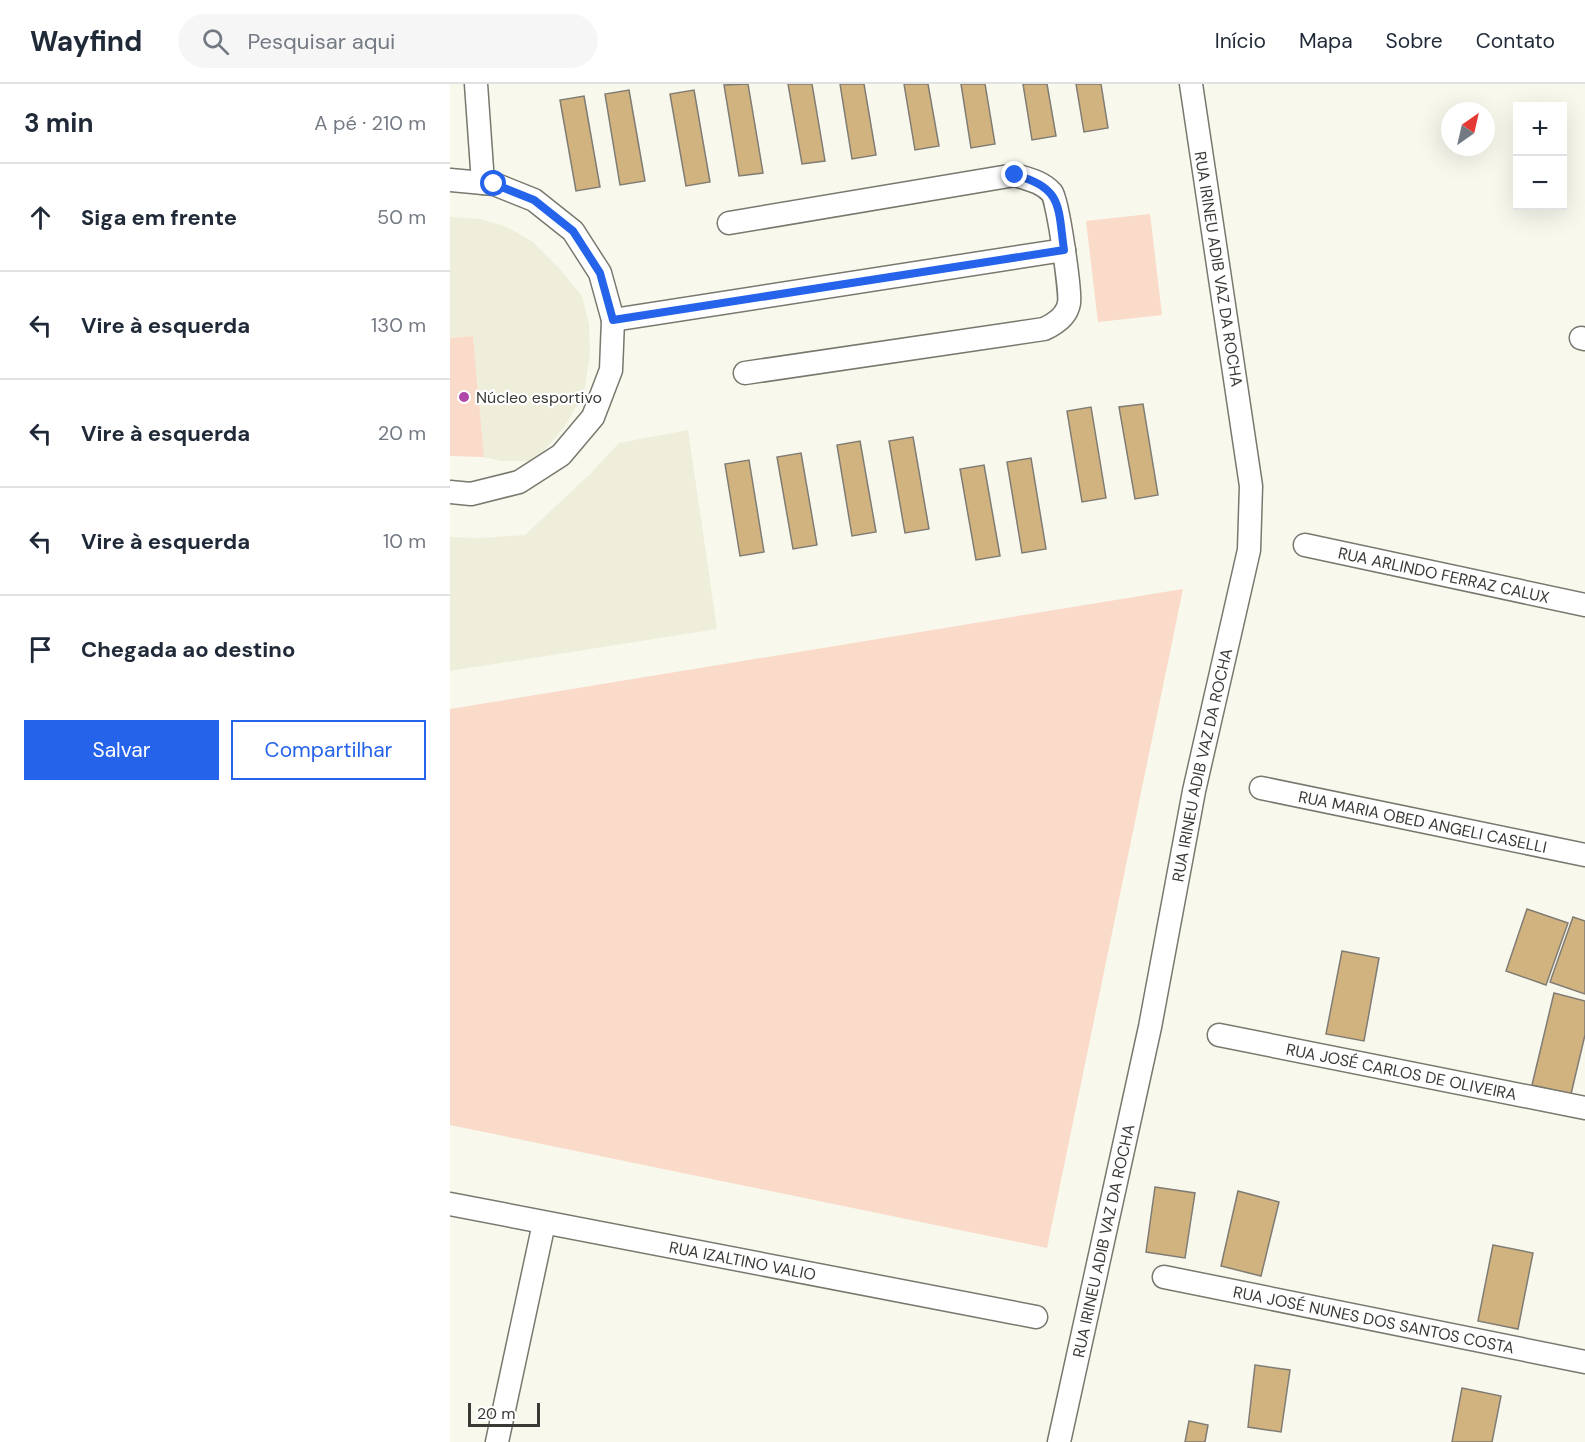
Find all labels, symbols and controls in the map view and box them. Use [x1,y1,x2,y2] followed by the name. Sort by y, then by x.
[178,14,598,68] search box
[30,23,142,60] text: Wayfind
[199,25,232,58] icon: search
[247,27,395,56] text: Pesquisar aqui
[1215,27,1266,55] text: Início
[1299,27,1353,55] text: Mapa
[1386,27,1443,55] text: Sobre
[1476,27,1555,55] text: Contato
[1441,102,1495,156] north arrow
[1513,102,1567,210] map controls
[1513,102,1567,156] button: +
[24,106,93,140] text: 3 min
[314,110,426,136] text: A pé · 210 m
[1190,150,1248,389] street label: RUA IRINEU ADIB VAZ DA ROCHA
[1513,156,1567,210] button: −
[1001,161,1027,187] route end
[480,170,506,196] route start
[24,201,57,234] icon: ahead
[81,203,237,232] text: Siga em frente
[377,204,426,230] text: 50 m
[24,309,57,342] icon: left
[81,311,250,340] text: Vire à esquerda
[371,312,426,338] text: 130 m
[476,387,602,408] place label: Núcleo esportivo
[457,390,471,404] marker: Núcleo esportivo
[24,417,57,450] icon: left
[81,419,250,448] text: Vire à esquerda
[378,420,426,446] text: 20 m
[24,525,57,558] icon: left
[81,527,250,556] text: Vire à esquerda
[383,528,426,554] text: 10 m
[1336,542,1552,608] street label: RUA ARLINDO FERRAZ CALUX
[24,633,57,666] icon: arrive
[81,635,295,664] text: Chegada ao destino
[1167,646,1237,884] street label: RUA IRINEU ADIB VAZ DA ROCHA
[24,720,219,780] button: Salvar
[231,720,426,780] button: Compartilhar
[1296,786,1549,858] street label: RUA MARIA OBED ANGELI CASELLI
[1284,1039,1519,1105] street label: RUA JOSÉ CARLOS DE OLIVEIRA
[1068,1122,1139,1360] street label: RUA IRINEU ADIB VAZ DA ROCHA
[667,1237,818,1285] street label: RUA IZALTINO VALIO
[1231,1281,1516,1359] street label: RUA JOSÉ NUNES DOS SANTOS COSTA
[468,1400,540,1428] scale bar
[477,1403,516,1424] text: 20 m

